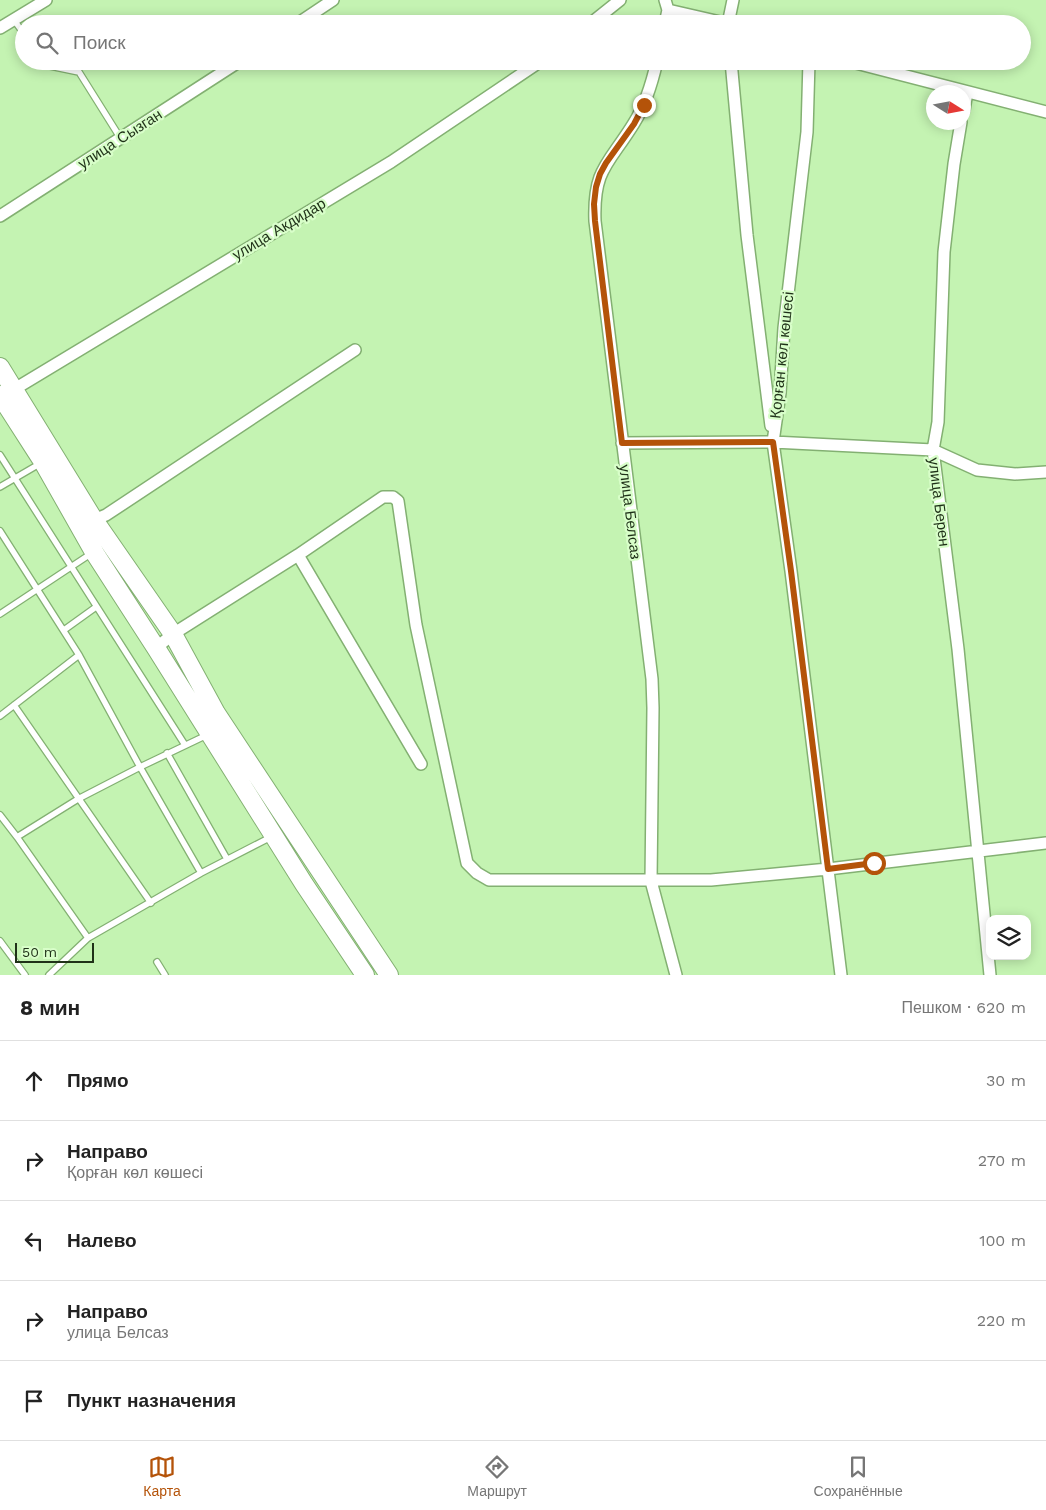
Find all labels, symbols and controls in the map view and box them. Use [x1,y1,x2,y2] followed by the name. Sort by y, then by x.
[15,15,1031,70] search box
[33,29,61,57] icon: search
[73,31,126,54] text: Поиск
[926,85,971,130] north arrow
[633,94,656,117] route end
[75,105,165,173] street label: улица Сызган
[229,194,329,264] street label: улица Акдидар
[766,291,798,419] street label: Қорған көл көшесі
[925,456,953,548] street label: улица Берен
[615,464,645,561] street label: улица Белсаз
[863,852,886,875] route start
[986,915,1031,960] map controls
[986,915,1031,960] button: layers
[15,940,94,963] scale bar
[22,944,57,960] text: 50 m
[20,995,80,1020] text: 8 мин
[901,998,1026,1017] text: Пешком · 620 m
[20,1067,48,1095] icon: ahead
[67,1069,129,1092] text: Прямо
[986,1071,1026,1090] text: 30 m
[67,1140,148,1163] text: Направо
[20,1147,48,1175] icon: right
[978,1151,1026,1170] text: 270 m
[67,1163,203,1182] text: Қорған көл көшесі
[20,1227,48,1255] icon: left
[67,1229,137,1252] text: Налево
[979,1231,1026,1250] text: 100 m
[67,1300,148,1323] text: Направо
[20,1307,48,1335] icon: right
[977,1311,1026,1330] text: 220 m
[67,1323,169,1342] text: улица Белсаз
[20,1387,48,1415] icon: arrive
[67,1389,236,1412] text: Пункт назначения
[143,1453,181,1499] tab: Карта
[467,1453,527,1499] tab: Маршрут
[814,1453,903,1499] tab: Сохранённые

